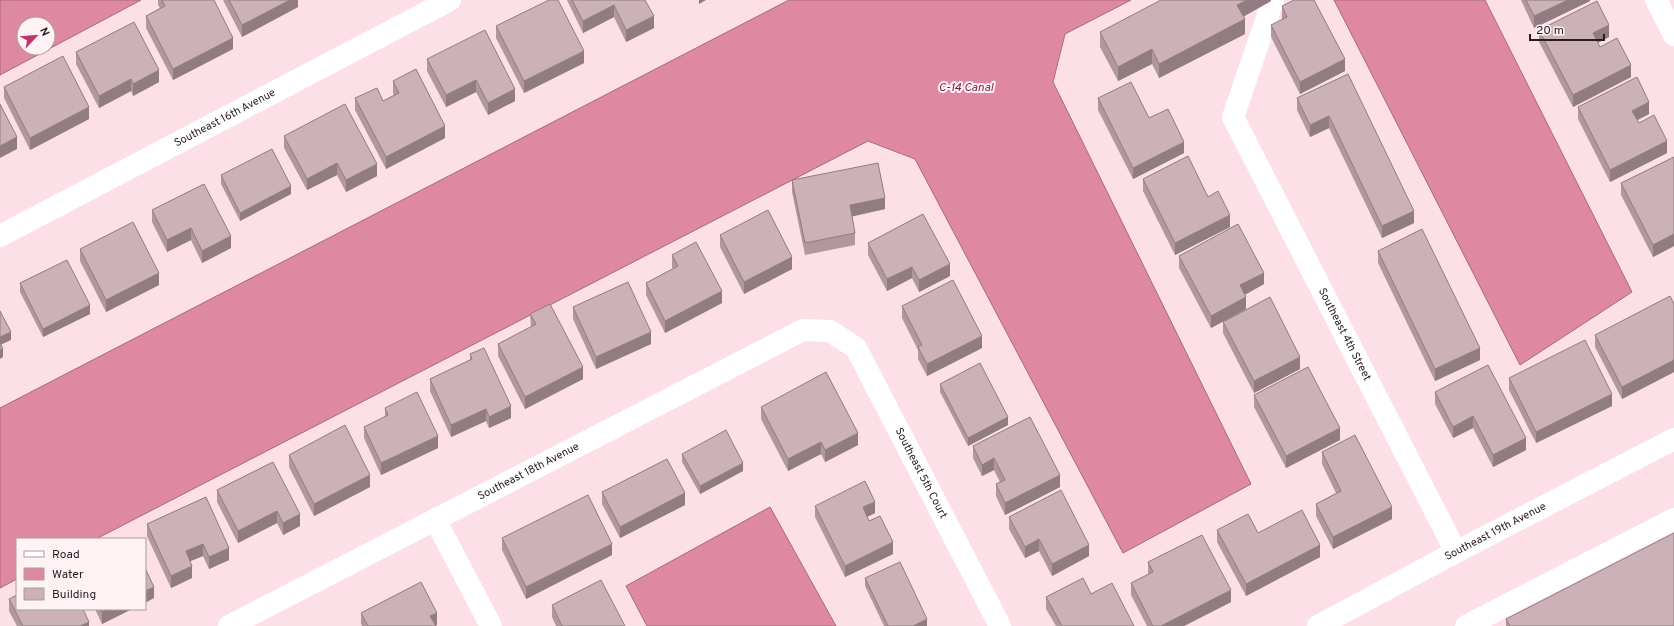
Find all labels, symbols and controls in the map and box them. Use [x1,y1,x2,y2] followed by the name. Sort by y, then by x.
[16,16,56,56] north arrow
[1530,16,1604,42] scale bar
[1536,23,1564,39] text: 20 m
[36,25,52,39] text: N
[939,80,994,96] water label: C-14 Canal
[172,86,278,150] street label: Southeast 16th Avenue
[1315,286,1374,383] street label: Southeast 4th Street
[892,425,950,521] street label: Southeast 5th Court
[475,440,582,504] street label: Southeast 18th Avenue
[1442,499,1549,564] street label: Southeast 19th Avenue
[16,538,146,610] legend
[52,547,80,563] text: Road
[52,567,84,583] text: Water
[52,587,96,603] text: Building

